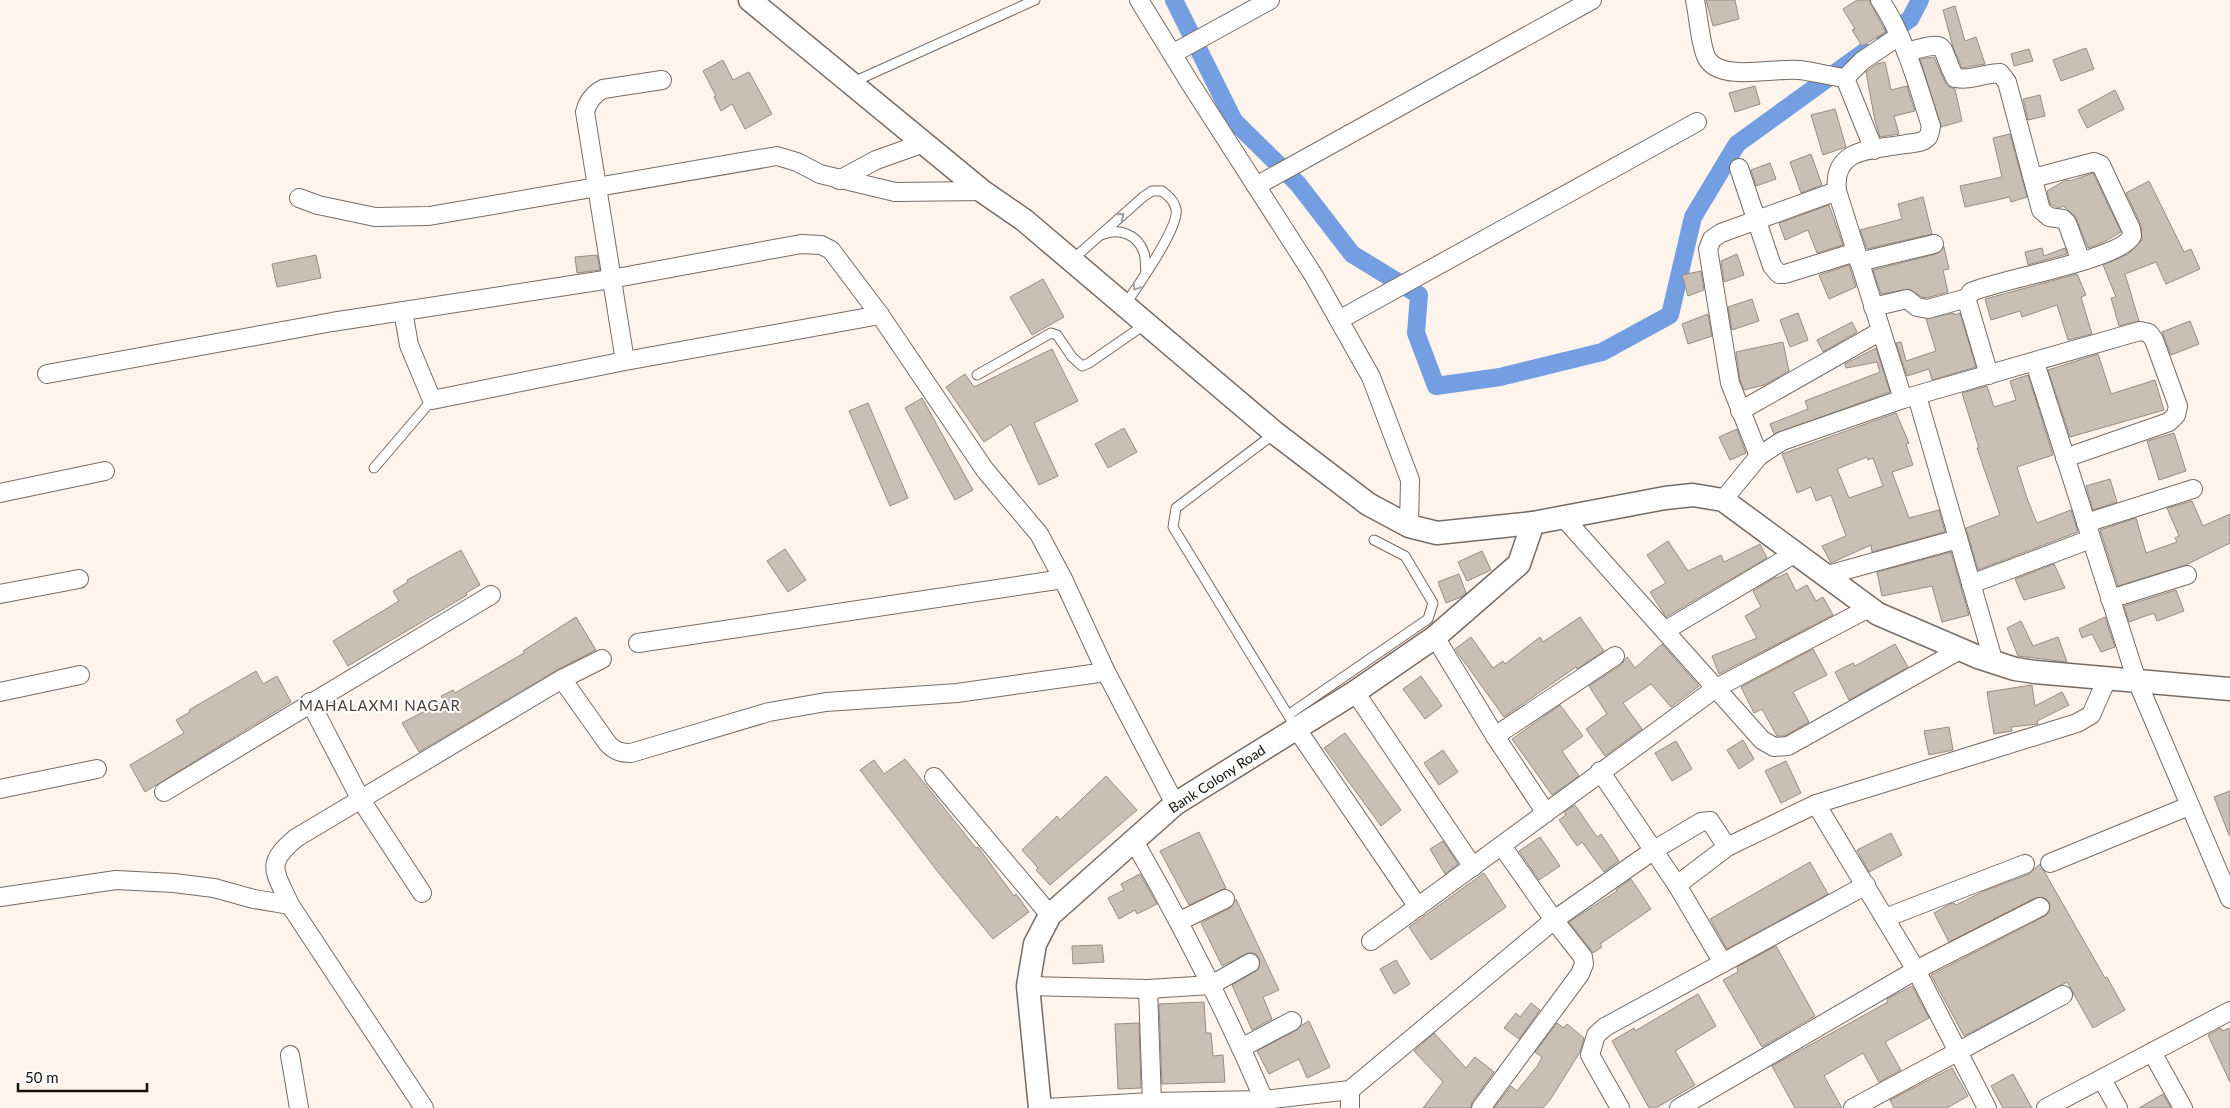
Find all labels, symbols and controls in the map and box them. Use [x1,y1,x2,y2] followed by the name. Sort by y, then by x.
[1115,212,1124,221] one-way arrow
[1133,282,1142,291] one-way arrow
[299,696,461,714] district label: MAHALAXMI NAGAR
[1165,741,1268,816] street label: Bank Colony Road
[18,1060,146,1092] scale bar
[25,1068,59,1086] text: 50 m

